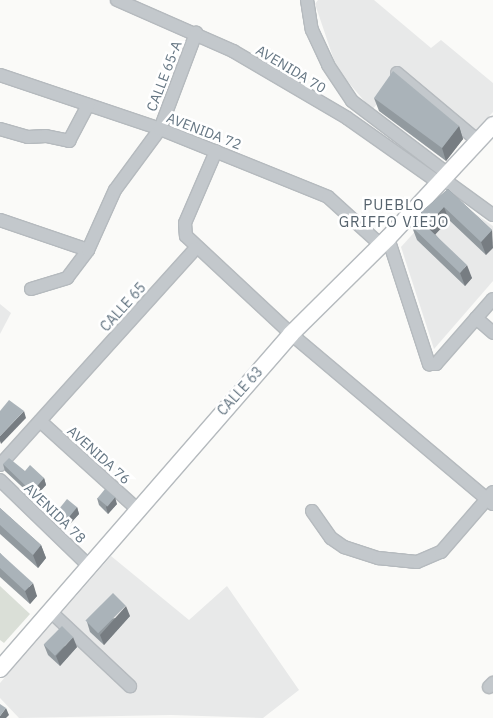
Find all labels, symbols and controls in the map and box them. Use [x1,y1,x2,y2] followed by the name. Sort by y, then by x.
[143,38,185,114] street label: CALLE 65-A
[253,41,329,97] street label: AVENIDA 70
[164,109,244,153] street label: AVENIDA 72
[337,195,451,230] district label: PUEBLO GRIFFO VIEJO
[97,279,149,335] street label: CALLE 65
[214,363,266,419] street label: CALLE 63
[64,422,134,488] street label: AVENIDA 76
[21,480,89,546] street label: AVENIDA 78

